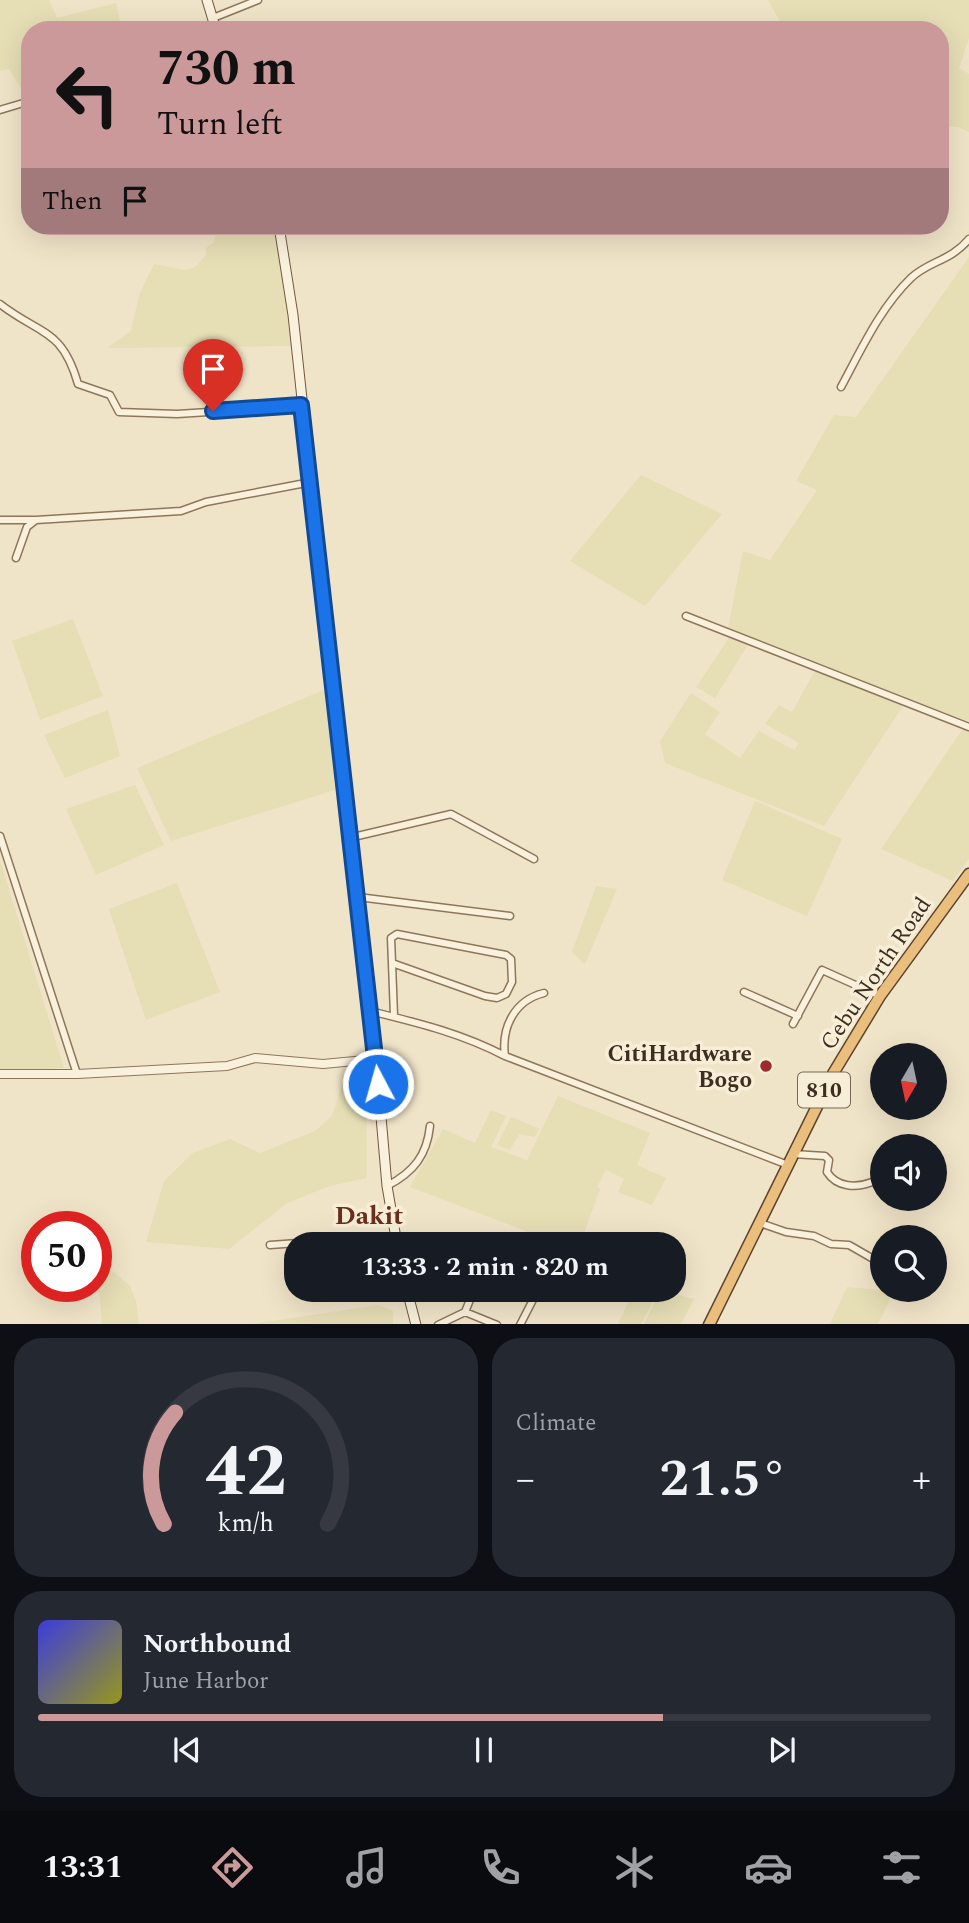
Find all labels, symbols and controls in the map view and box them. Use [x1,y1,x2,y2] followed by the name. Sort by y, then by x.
[157,32,296,107] text: 730 m
[42,49,133,140] icon: left
[157,100,283,149] text: Turn left
[42,181,102,221] text: Then
[116,182,154,220] icon: arrive
[183,339,243,411] pin
[194,350,232,388] icon: arrive
[812,890,941,1058] street label: Cebu North Road
[607,1037,752,1098] place label: CitiHardware Bogo
[870,1043,947,1120] north arrow
[870,1043,947,1302] map controls
[341,1047,415,1121] position arrow
[758,1058,774,1074] marker: CitiHardware Bogo
[798,1072,850,1108] road number: 810
[870,1134,947,1211] button: sound
[335,1196,403,1236] district label: Dakit
[21,1211,112,1302] speed limit sign: 50
[870,1225,947,1302] button: search
[361,1247,609,1287] text: 13:33 · 2 min · 820 m
[516,1406,596,1441] text: Climate
[205,1417,287,1528] text: 42
[660,1440,787,1519] text: 21.5°
[516,1451,535,1509] text: −
[912,1451,931,1509] text: +
[218,1504,274,1542] text: km/h
[143,1624,291,1664] text: Northbound
[143,1664,268,1699] text: June Harbor
[168,1731,206,1769] icon: previous
[465,1731,503,1769] icon: pause
[763,1731,801,1769] icon: next
[42,1843,123,1892] text: 13:31
[208,1843,257,1892] icon: directions
[342,1843,391,1892] icon: music
[476,1843,525,1892] icon: phone
[610,1843,659,1892] icon: climate
[744,1843,793,1892] icon: car
[877,1843,926,1892] icon: filters

